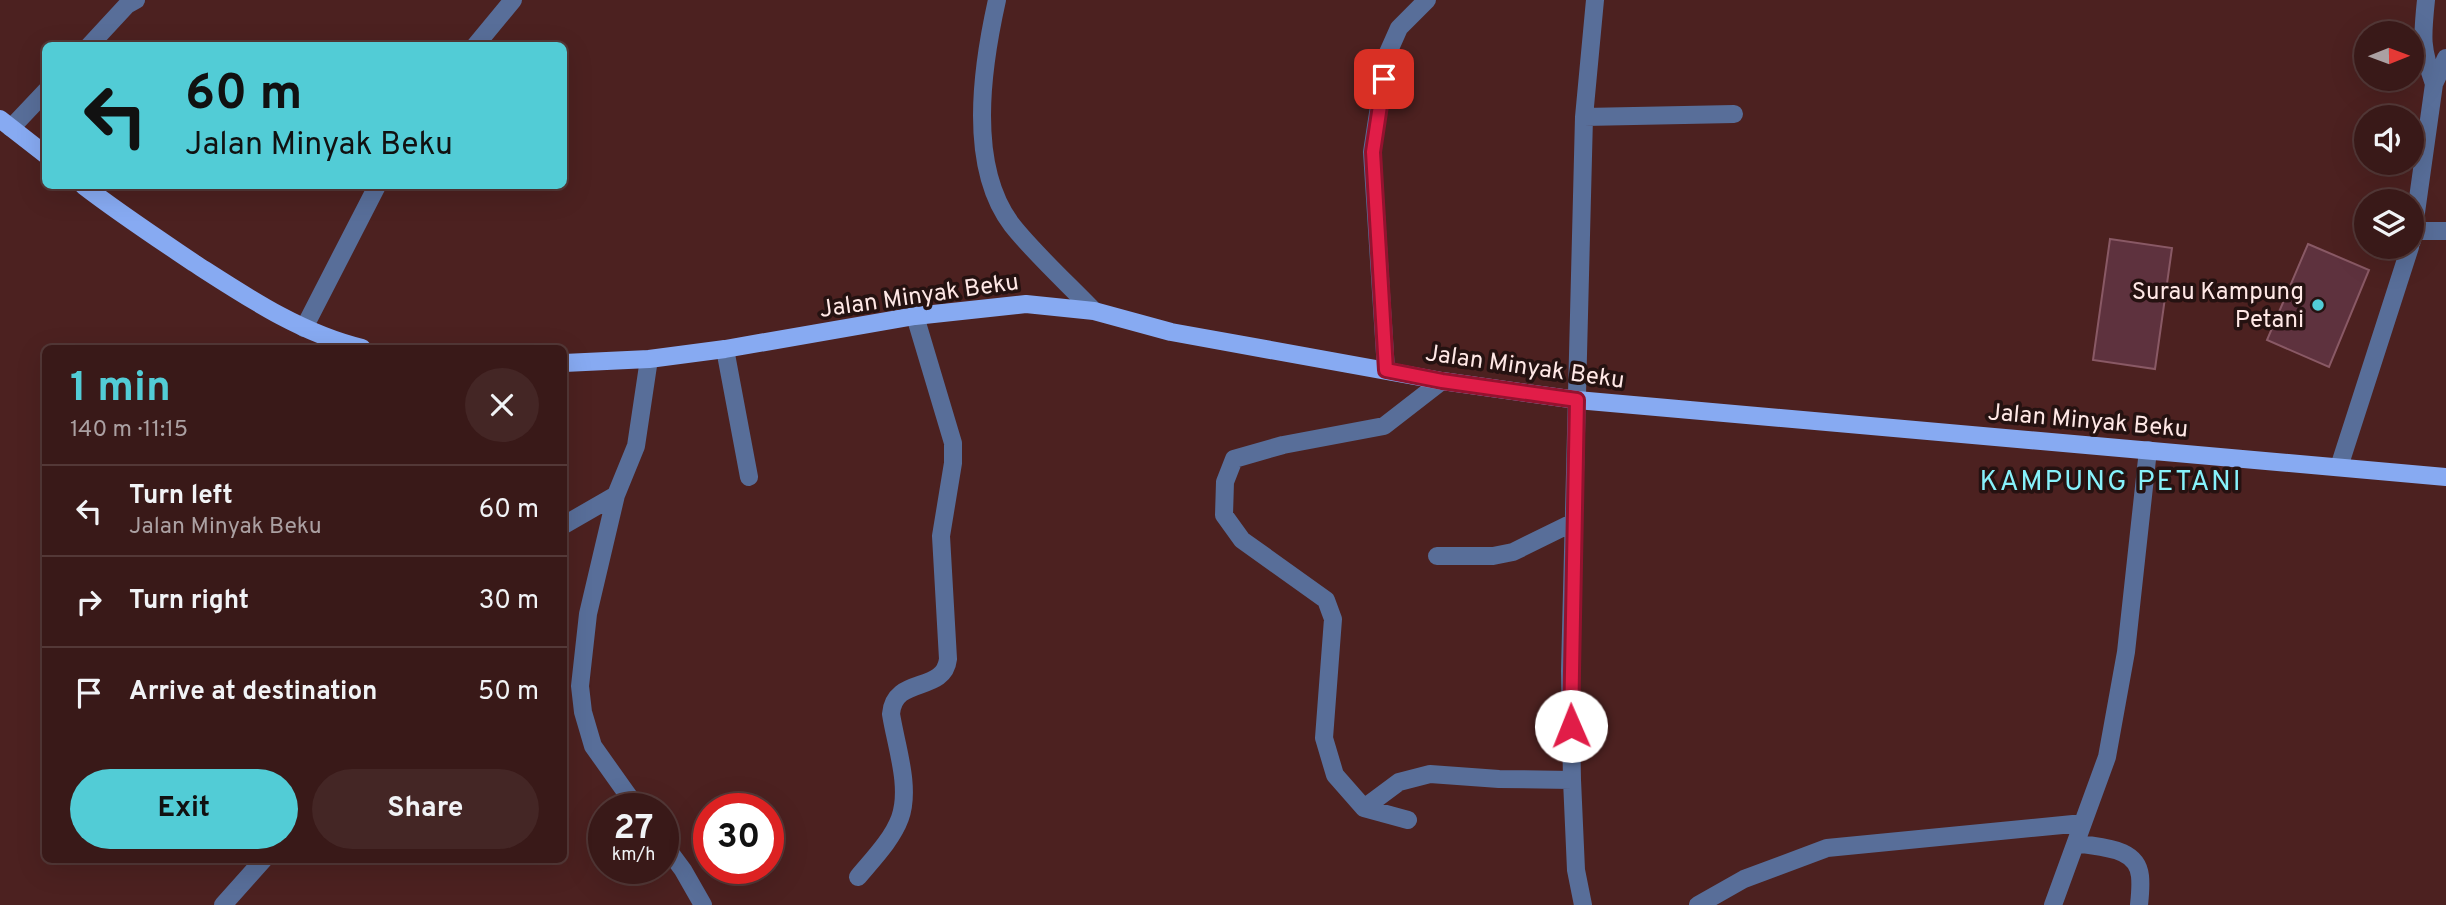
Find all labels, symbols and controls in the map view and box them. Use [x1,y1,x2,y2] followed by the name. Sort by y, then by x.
[2354,21,2424,91] north arrow
[2354,21,2424,259] map controls
[1354,49,1414,109] pin
[1365,60,1403,98] icon: arrive
[185,65,303,127] text: 60 m
[70,70,161,161] icon: left
[2354,105,2424,175] button: sound
[185,126,453,166] text: Jalan Minyak Beku
[2354,189,2424,259] button: layers
[818,268,1021,326] street label: Jalan Minyak Beku
[2132,278,2304,336] place label: Surau Kampung Petani
[2310,297,2326,313] marker: Surau Kampung Petani
[1423,339,1626,397] street label: Jalan Minyak Beku
[70,363,171,416] text: 1 min
[465,368,539,442] button: close
[1986,398,2189,446] street label: Jalan Minyak Beku
[70,416,188,445] text: 140 m · 11:15
[1979,465,2243,501] district label: KAMPUNG PETANI
[129,480,233,513] text: Turn left
[70,492,108,530] icon: left
[479,494,539,527] text: 60 m
[129,513,322,542] text: Jalan Minyak Beku
[70,583,108,621] icon: right
[129,585,249,618] text: Turn right
[479,585,539,618] text: 30 m
[70,674,108,712] icon: arrive
[129,676,377,709] text: Arrive at destination
[478,676,539,709] text: 50 m
[1534,689,1608,763] position arrow
[70,769,298,849] button: Exit
[312,769,539,849] button: Share
[693,793,784,884] speed limit sign: 30
[614,807,653,851] text: 27
[612,844,655,867] text: km/h

